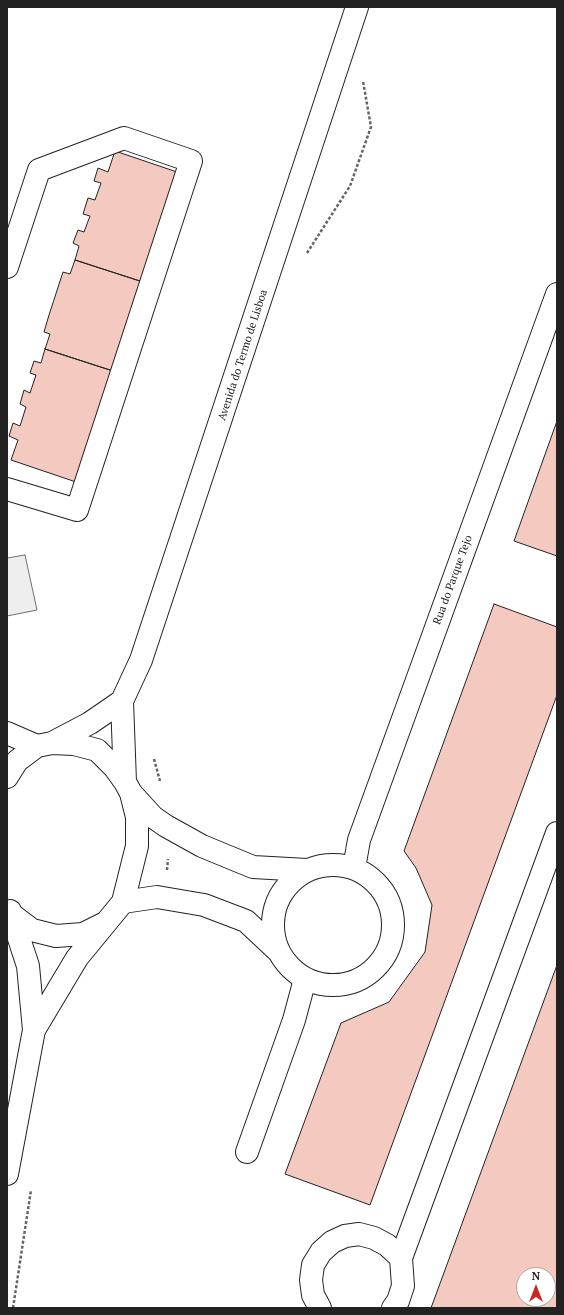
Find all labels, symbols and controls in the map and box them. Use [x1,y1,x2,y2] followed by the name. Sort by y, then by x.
[216,288,270,422] street label: Avenida do Termo de Lisboa
[431,533,475,627] street label: Rua do Parque Tejo
[516,1267,556,1307] north arrow
[532,1269,540,1283] text: N

